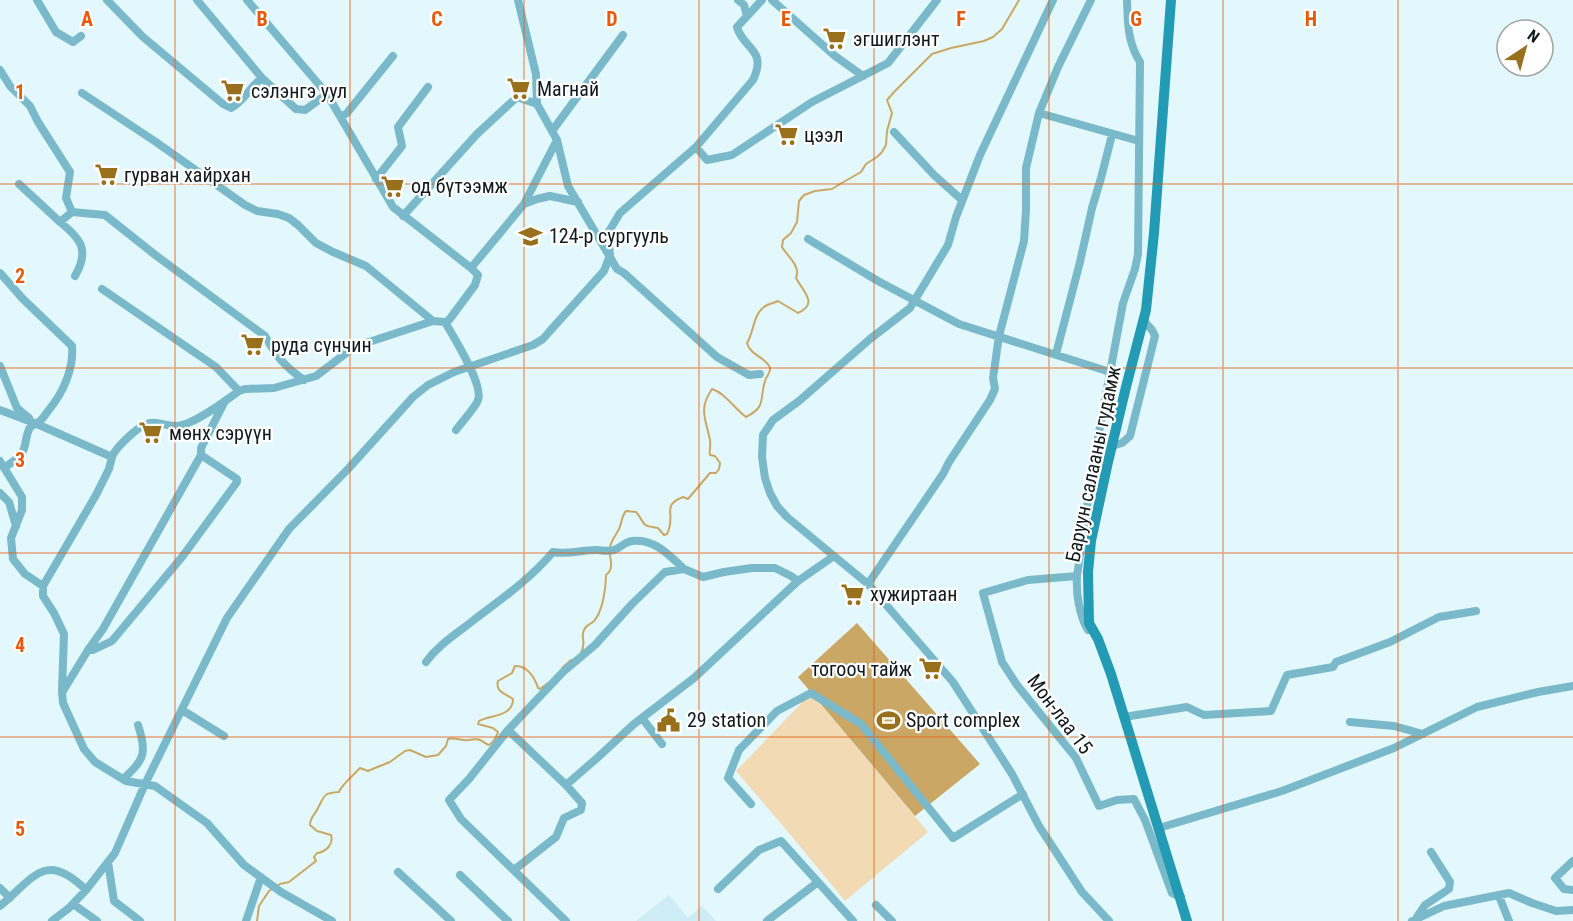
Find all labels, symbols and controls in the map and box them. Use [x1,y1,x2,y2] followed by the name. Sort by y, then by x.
[81,7,93,31] text: A
[256,7,268,31] text: B
[431,7,443,31] text: C
[606,7,618,31] text: D
[781,7,791,31] text: E
[956,7,966,31] text: F
[1130,7,1142,31] text: G
[1305,7,1317,31] text: H
[1495,18,1555,78] north arrow
[822,26,848,52] supermarket icon: эгшиглэнт
[1524,26,1543,47] text: N
[853,27,940,51] place label: эгшиглэнт
[506,76,532,102] supermarket icon: Магнай
[537,77,599,101] place label: Магнай
[220,78,246,104] supermarket icon: сэлэнгэ уул
[251,79,347,103] place label: сэлэнгэ уул
[15,80,25,104] text: 1
[773,122,799,148] supermarket icon: цээл
[804,123,843,147] place label: цээл
[93,162,119,188] supermarket icon: гурван хайрхан
[124,163,251,187] place label: гурван хайрхан
[380,173,406,199] supermarket icon: од бүтээмж
[411,174,508,198] place label: од бүтээмж
[518,223,544,249] school or university icon: 124-р сургууль
[549,224,669,248] place label: 124-р сургууль
[15,264,25,288] text: 2
[240,332,266,358] supermarket icon: руда сүнчин
[271,333,372,357] place label: руда сүнчин
[1060,364,1126,564] street label: Баруун салааны гудамж
[138,420,164,446] supermarket icon: мөнх сэрүүн
[169,421,272,445] place label: мөнх сэрүүн
[15,448,25,472] text: 3
[839,581,865,607] supermarket icon: хужиртаан
[870,582,957,606] place label: хужиртаан
[15,633,25,657] text: 4
[917,656,943,682] supermarket icon: тогооч тайж
[811,657,912,681] place label: тогооч тайж
[1022,669,1098,759] street label: Мон-лаа 15
[656,707,682,733] public building icon: 29 station
[875,707,901,733] sports icon: Sport complex
[687,708,766,732] place label: 29 station
[906,708,1021,732] place label: Sport complex
[15,817,25,841] text: 5

